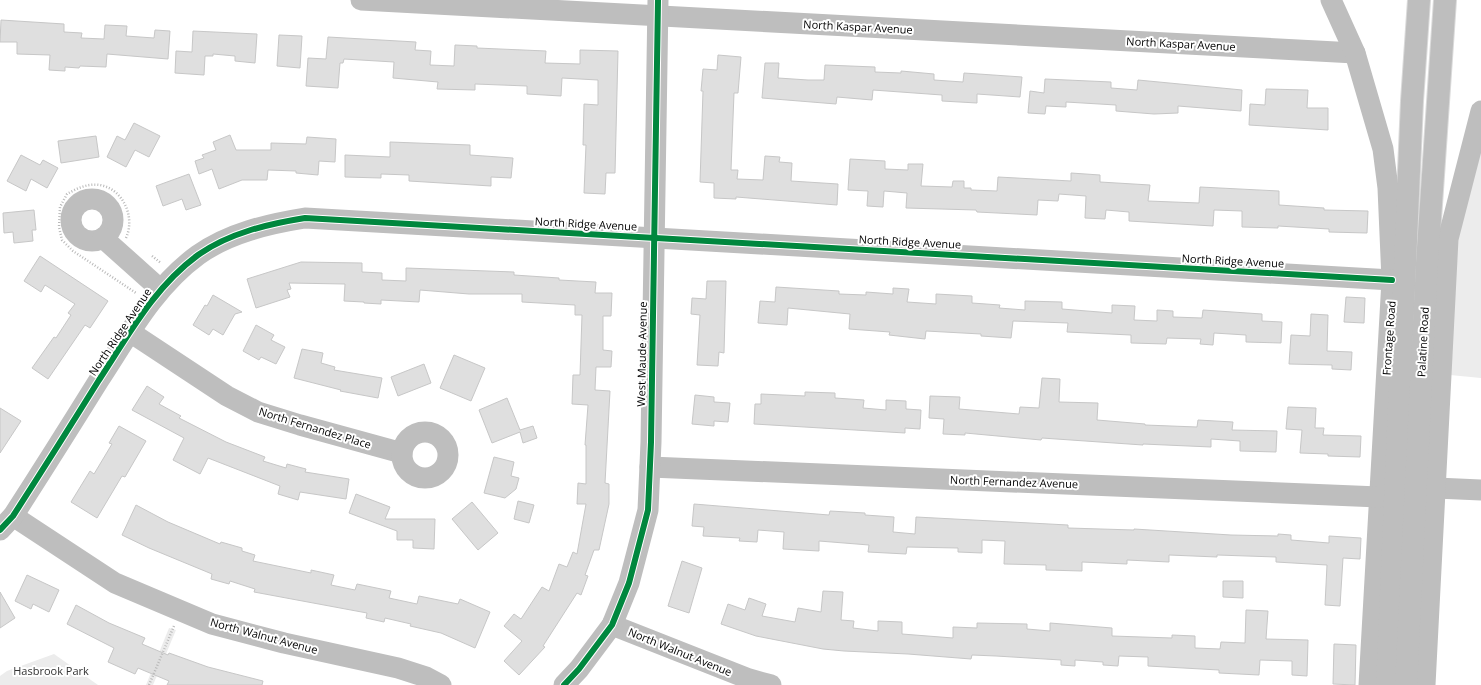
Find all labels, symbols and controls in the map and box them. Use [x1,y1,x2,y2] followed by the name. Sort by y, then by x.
[803,16,913,37] street label: North Kaspar Avenue
[1126,33,1236,54] street label: North Kaspar Avenue
[534,213,638,234] street label: North Ridge Avenue
[858,231,962,252] street label: North Ridge Avenue
[1181,250,1285,271] street label: North Ridge Avenue
[85,285,154,378] street label: North Ridge Avenue
[1378,300,1399,376] street label: Frontage Road
[633,301,650,407] street label: West Maude Avenue
[1413,306,1432,377] street label: Palatine Road
[257,403,373,452] street label: North Fernandez Place
[950,472,1078,491] street label: North Fernandez Avenue
[209,614,319,657] street label: North Walnut Avenue
[626,624,734,679] street label: North Walnut Avenue
[13,663,89,678] park label: Hasbrook Park

